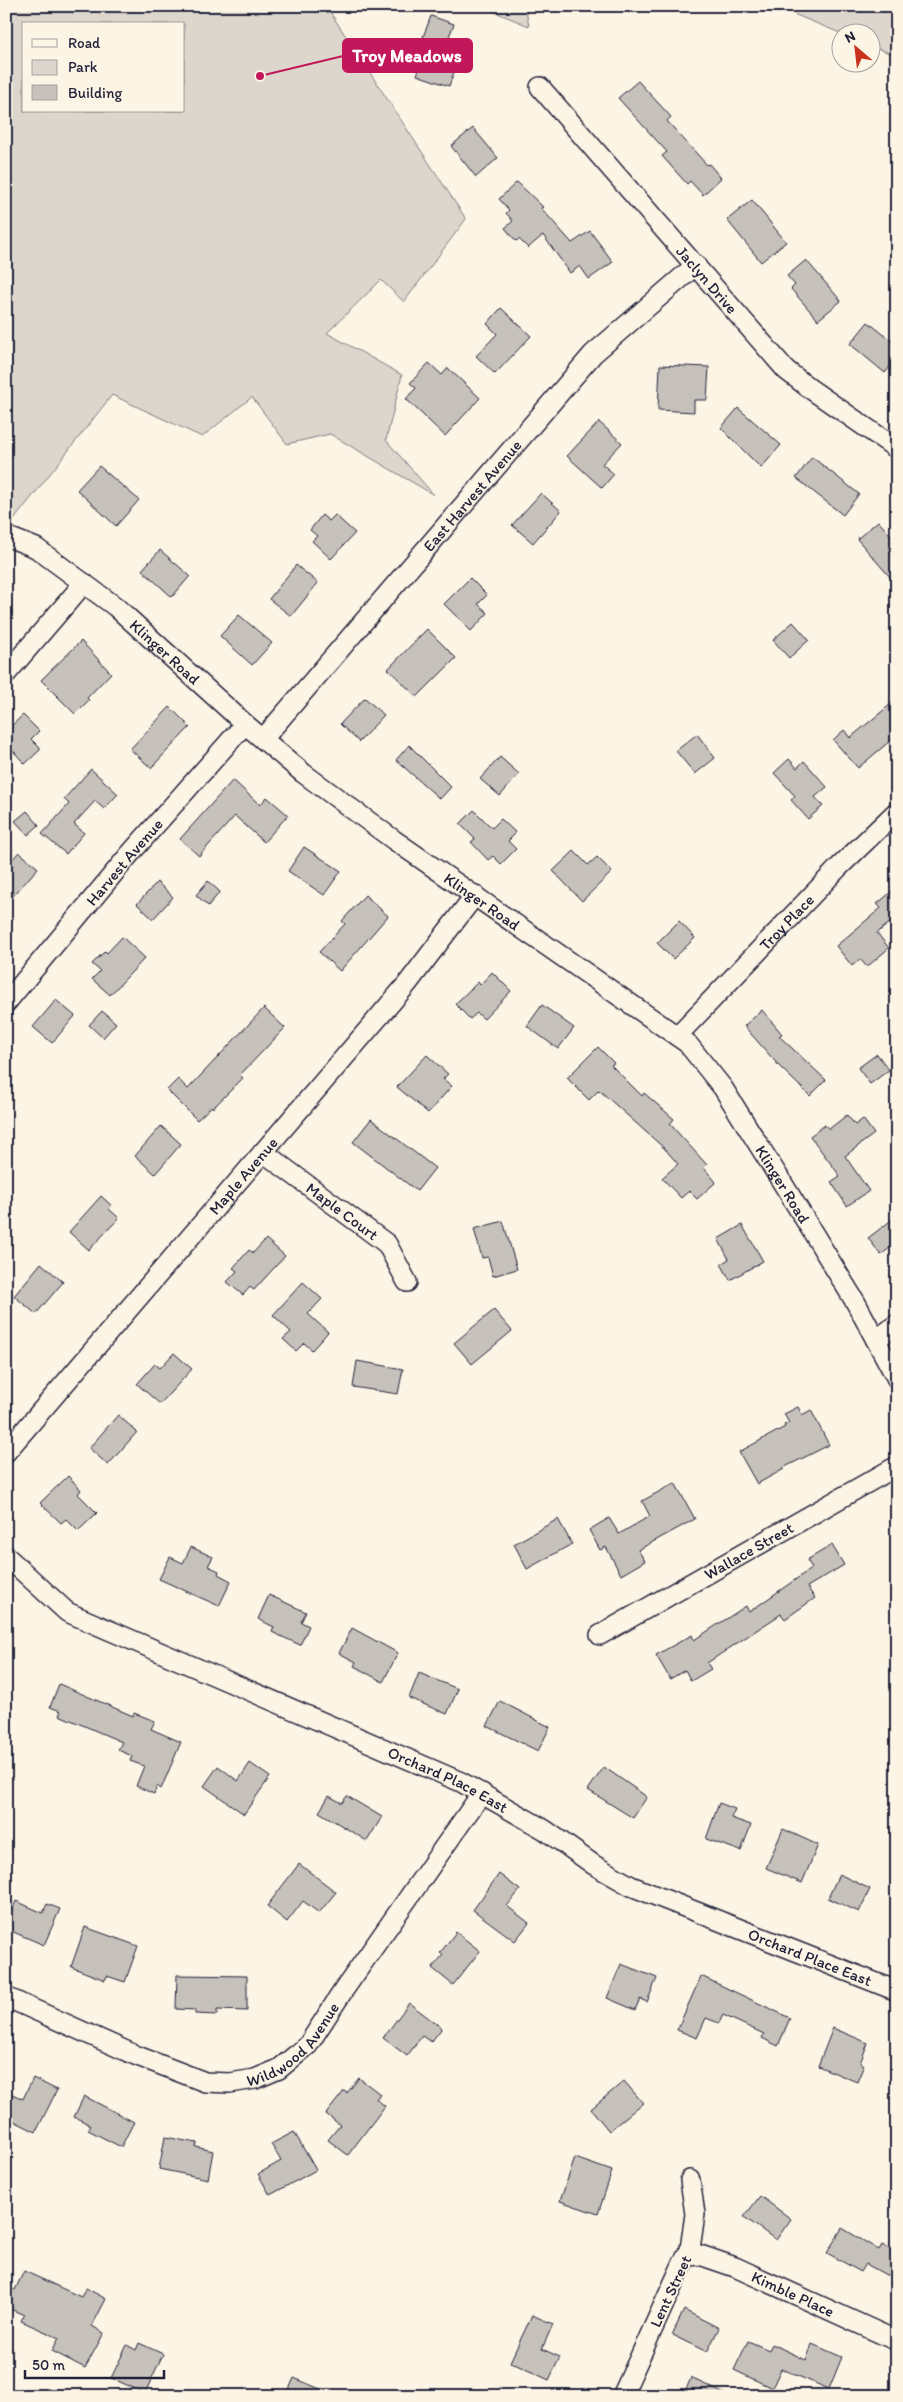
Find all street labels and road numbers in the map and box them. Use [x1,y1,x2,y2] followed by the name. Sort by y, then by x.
[672,242,742,318] street label: Jaclyn Drive
[419,436,526,555] street label: East Harvest Avenue
[126,615,204,689] street label: Klinger Road
[82,815,167,910] street label: Harvest Avenue
[440,869,524,935] street label: Klinger Road
[756,890,818,954] street label: Troy Place
[205,1133,282,1219] street label: Maple Avenue
[751,1142,814,1227] street label: Klinger Road
[302,1178,382,1244] street label: Maple Court
[701,1518,797,1584] street label: Wallace Street
[385,1743,511,1817] street label: Orchard Place East
[745,1924,875,1990] street label: Orchard Place East
[245,1999,343,2090] street label: Wildwood Avenue
[646,2252,695,2330] street label: Lent Street
[749,2267,837,2321] street label: Kimble Place

